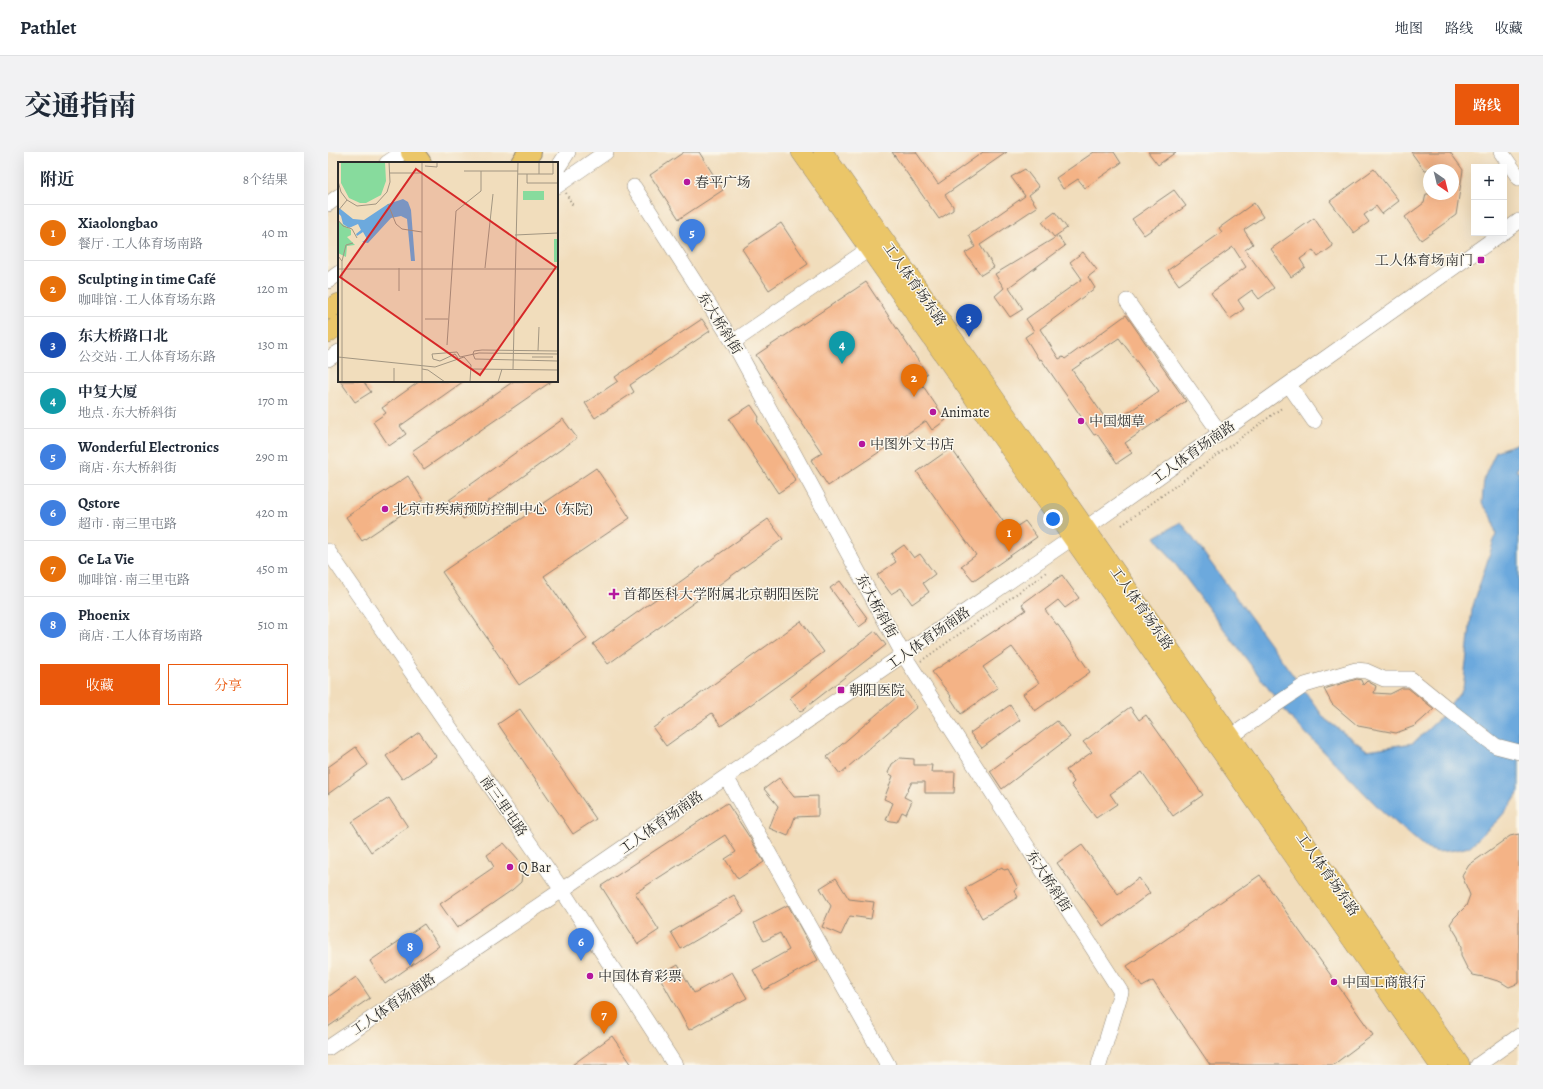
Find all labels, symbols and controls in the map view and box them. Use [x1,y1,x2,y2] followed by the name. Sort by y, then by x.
[20,15,76,41] text: Pathlet
[1395,19,1423,38] text: 地图
[1445,19,1473,38] text: 路线
[1495,19,1523,38] text: 收藏
[1455,84,1519,125] button: 路线
[24,87,136,125] text: 交通指南
[338,162,558,382] inset map
[1423,164,1459,200] north arrow
[1471,164,1507,236] map controls
[1471,164,1507,200] button: +
[40,168,74,191] text: 附近
[243,171,288,188] text: 8个结果
[695,173,751,192] place label: 春平广场
[682,177,692,187] marker: 春平广场
[1471,200,1507,236] button: −
[78,213,158,233] text: Xiaolongbao
[679,219,705,252] pin: 5
[51,224,55,241] text: 1
[262,224,288,241] text: 40 m
[78,235,203,252] text: 餐厅 · 工人体育场南路
[879,239,950,330] street label: 工人体育场东路
[1375,251,1473,270] place label: 工人体育场南门
[1476,255,1486,265] marker: 工人体育场南门
[78,269,216,289] text: Sculpting in time Café
[50,280,56,297] text: 2
[257,280,288,297] text: 120 m
[693,289,746,358] street label: 东大桥斜街
[78,291,216,308] text: 咖啡馆 · 工人体育场东路
[956,304,982,337] pin: 3
[78,326,168,346] text: 东大桥路口北
[829,331,855,364] pin: 4
[50,336,56,353] text: 3
[258,336,288,353] text: 130 m
[78,348,216,365] text: 公交站 · 工人体育场东路
[901,364,927,397] pin: 2
[78,382,138,402] text: 中复大厦
[50,392,56,409] text: 4
[258,392,288,409] text: 170 m
[940,403,990,422] place label: Animate
[78,404,177,421] text: 地点 · 东大桥斜街
[928,407,938,417] marker: Animate
[1089,412,1145,431] place label: 中国烟草
[1076,416,1086,426] marker: 中国烟草
[1148,417,1239,488] street label: 工人体育场南路
[870,435,954,454] place label: 中图外文书店
[78,437,219,457] text: Wonderful Electronics
[857,439,867,449] marker: 中图外文书店
[50,448,56,465] text: 5
[256,448,288,465] text: 290 m
[78,459,177,476] text: 商店 · 东大桥斜街
[78,493,120,513] text: Qstore
[393,500,593,519] place label: 北京市疾病预防控制中心（东院)
[50,504,56,521] text: 6
[256,504,288,521] text: 420 m
[380,504,390,514] marker: 北京市疾病预防控制中心（东院)
[1043,509,1063,529] your location
[78,515,177,532] text: 超市 · 南三里屯路
[996,519,1022,552] pin: 1
[78,549,134,569] text: Ce La Vie
[50,560,56,577] text: 7
[256,560,288,577] text: 450 m
[1106,563,1177,654] street label: 工人体育场东路
[78,571,190,588] text: 咖啡馆 · 南三里屯路
[851,571,902,641] street label: 东大桥斜街
[623,585,819,604] place label: 首都医科大学附属北京朝阳医院
[608,588,620,600] marker: 首都医科大学附属北京朝阳医院
[883,603,974,674] street label: 工人体育场南路
[78,605,130,625] text: Phoenix
[50,616,56,633] text: 8
[258,616,288,633] text: 510 m
[78,627,203,644] text: 商店 · 工人体育场南路
[40,664,160,705] button: 收藏
[168,664,288,705] button: 分享
[849,681,905,700] place label: 朝阳医院
[836,685,846,695] marker: 朝阳医院
[476,772,531,840] street label: 南三里屯路
[616,787,707,858] street label: 工人体育场南路
[1292,829,1363,920] street label: 工人体育场东路
[1022,847,1076,916] street label: 东大桥斜街
[518,858,551,877] place label: Q Bar
[505,862,515,872] marker: Q Bar
[568,928,594,961] pin: 6
[397,933,423,966] pin: 8
[598,967,682,986] place label: 中国体育彩票
[347,969,439,1040] street label: 工人体育场南路
[585,971,595,981] marker: 中国体育彩票
[1342,973,1426,992] place label: 中国工商银行
[1329,977,1339,987] marker: 中国工商银行
[591,1001,617,1034] pin: 7

